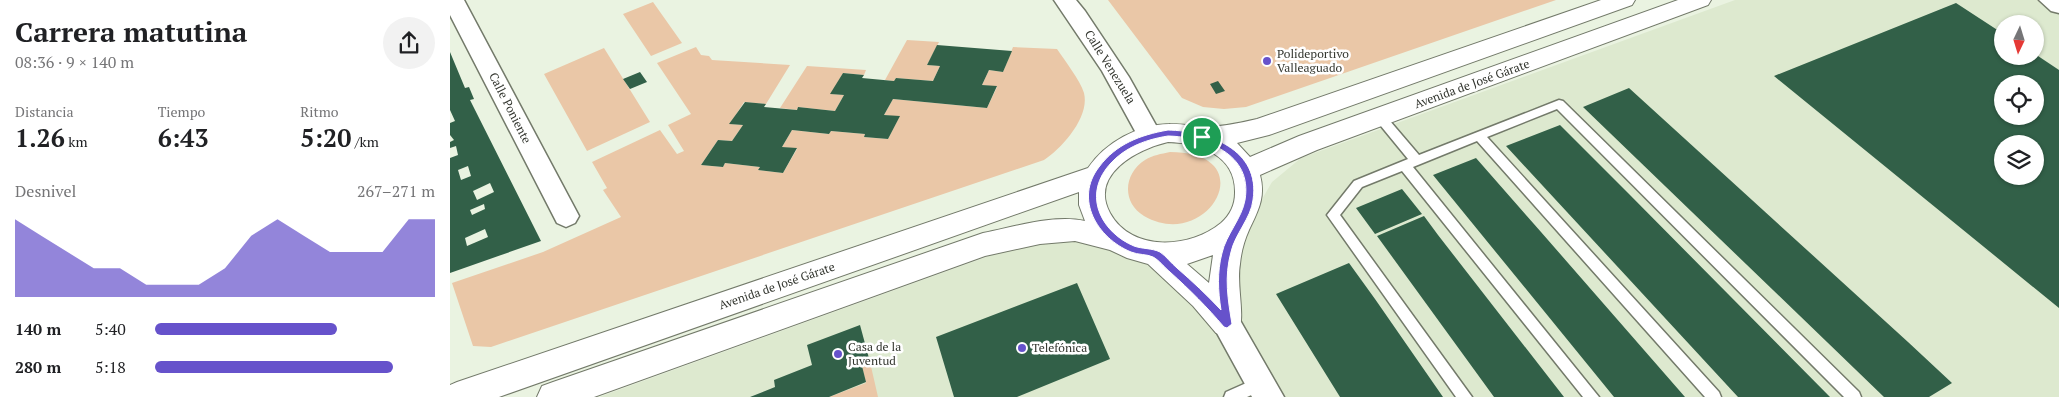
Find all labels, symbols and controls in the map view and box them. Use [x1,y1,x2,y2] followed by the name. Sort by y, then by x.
[15,13,247,50] text: Carrera matutina
[1994,15,2044,65] north arrow
[1994,15,2044,185] map controls
[383,17,435,69] button: share
[1082,27,1139,106] street label: Calle Venezuela
[1277,46,1349,75] place label: Polideportivo Valleaguado
[15,51,134,73] text: 08:36 · 9 × 140 m
[1261,55,1273,67] marker: Polideportivo Valleaguado
[1412,56,1532,111] street label: Avenida de José Gárate
[486,70,535,146] street label: Calle Poniente
[1994,75,2044,125] button: locate
[15,102,74,121] text: Distancia
[158,102,205,121] text: Tiempo
[300,102,338,121] text: Ritmo
[1181,116,1223,158] pin
[15,121,65,154] text: 1.26
[158,121,209,154] text: 6:43
[300,121,351,154] text: 5:20
[1188,123,1216,151] icon: arrive
[65,132,88,151] text: km
[351,132,379,151] text: /km
[1994,135,2044,185] button: layers
[15,180,76,202] text: Desnivel
[357,180,435,202] text: 267–271 m
[717,259,837,312] street label: Avenida de José Gárate
[15,318,61,340] text: 140 m
[95,318,126,340] text: 5:40
[848,339,901,368] place label: Casa de la Juventud
[1032,340,1087,355] place label: Telefónica
[1016,342,1028,354] marker: Telefónica
[832,348,844,360] marker: Casa de la Juventud
[15,356,61,378] text: 280 m
[95,356,126,378] text: 5:18

